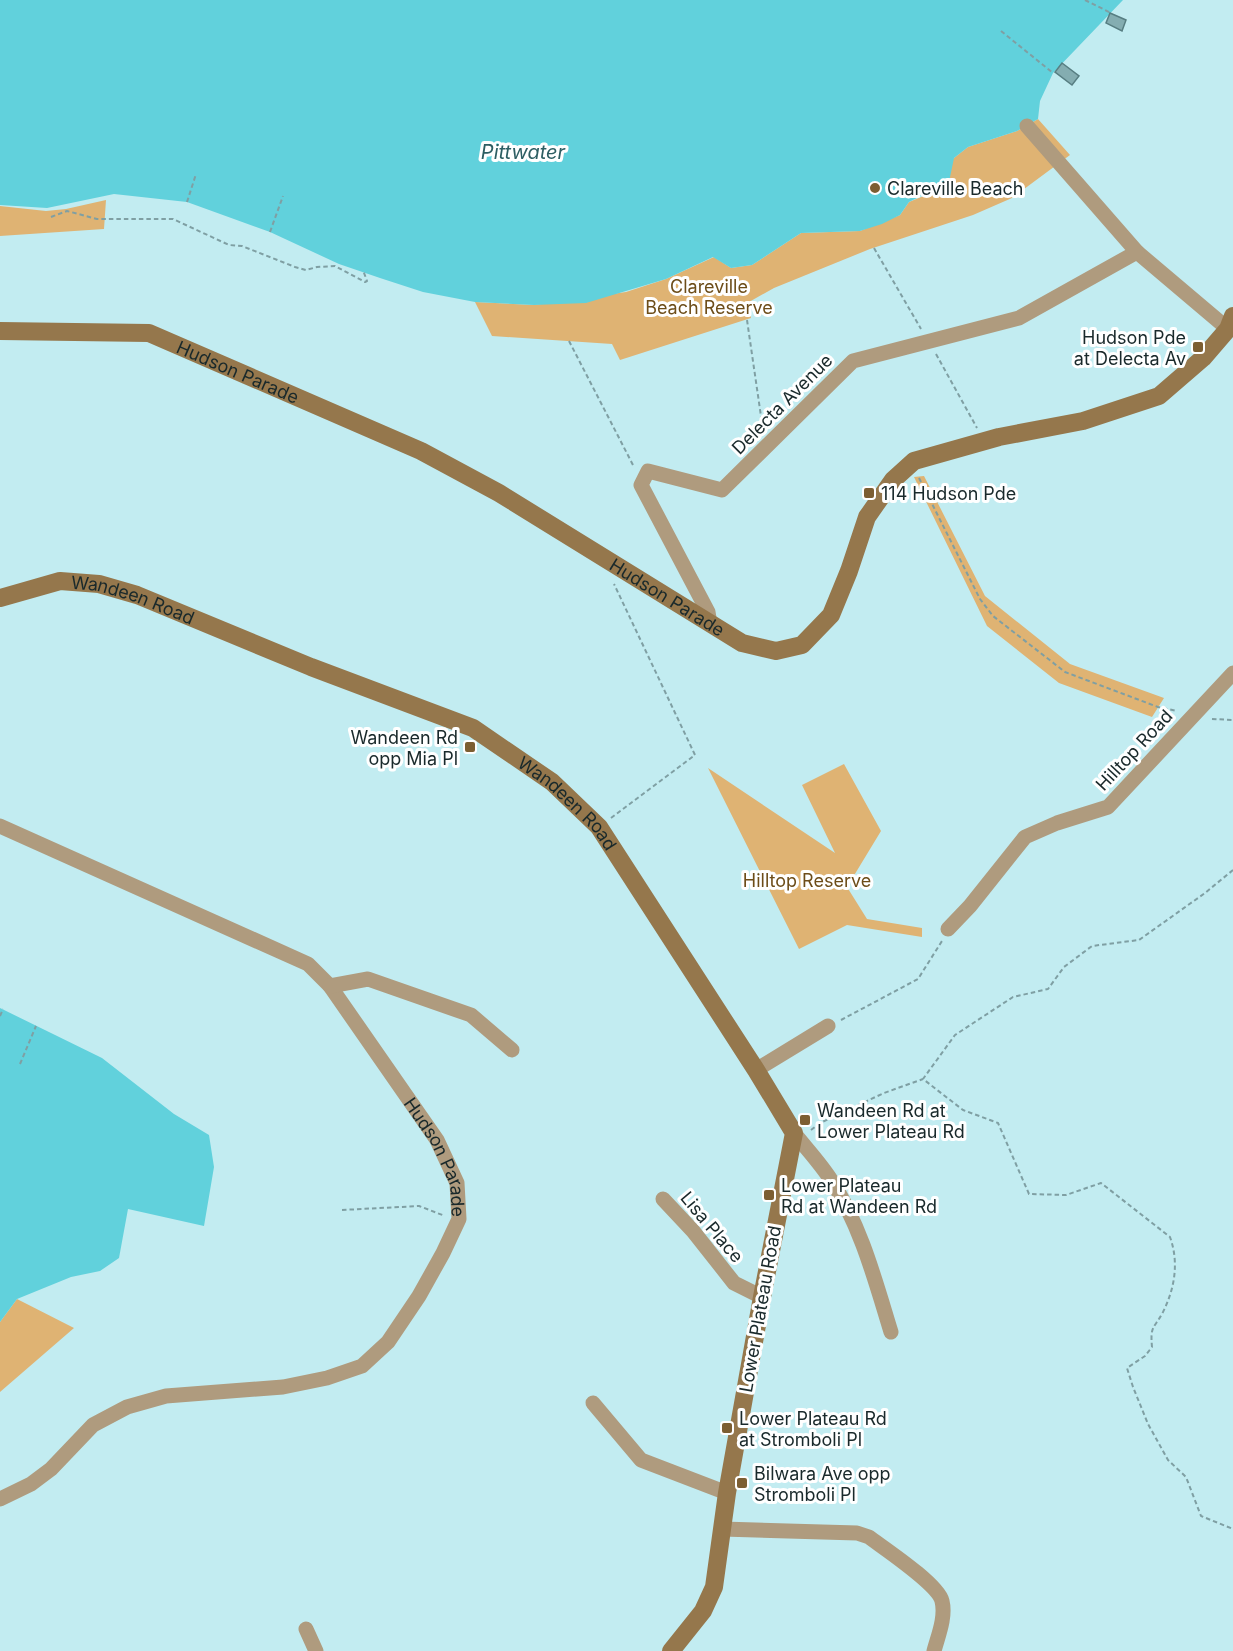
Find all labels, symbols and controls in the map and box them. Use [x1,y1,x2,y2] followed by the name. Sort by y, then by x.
[481,140,566,164] water label: Pittwater
[887,178,1023,199] place label: Clareville Beach
[868,181,882,195] marker: Clareville Beach
[645,276,773,318] park label: Clareville Beach Reserve
[1074,327,1186,369] place label: Hudson Pde at Delecta Av
[174,336,302,407] street label: Hudson Parade
[1191,340,1205,354] marker: Hudson Pde at Delecta Av
[728,350,836,458] street label: Delecta Avenue
[881,483,1016,504] place label: 114 Hudson Pde
[862,486,876,500] marker: 114 Hudson Pde
[606,554,729,640] street label: Hudson Parade
[70,571,198,628] street label: Wandeen Road
[1091,705,1177,795] street label: Hilltop Road
[350,727,458,769] place label: Wandeen Rd opp Mia Pl
[463,740,477,754] marker: Wandeen Rd opp Mia Pl
[514,752,621,854] street label: Wandeen Road
[743,870,871,891] park label: Hilltop Reserve
[400,1093,469,1218] street label: Hudson Parade
[817,1100,965,1142] place label: Wandeen Rd at Lower Plateau Rd
[798,1113,812,1127] marker: Wandeen Rd at Lower Plateau Rd
[781,1175,937,1217] place label: Lower Plateau Rd at Wandeen Rd
[676,1187,748,1267] street label: Lisa Place
[762,1188,776,1202] marker: Lower Plateau Rd at Wandeen Rd
[735,1224,785,1394] street label: Lower Plateau Road
[739,1408,887,1450] place label: Lower Plateau Rd at Stromboli Pl
[720,1421,734,1435] marker: Lower Plateau Rd at Stromboli Pl
[754,1463,891,1505] place label: Bilwara Ave opp Stromboli Pl
[735,1476,749,1490] marker: Bilwara Ave opp Stromboli Pl

